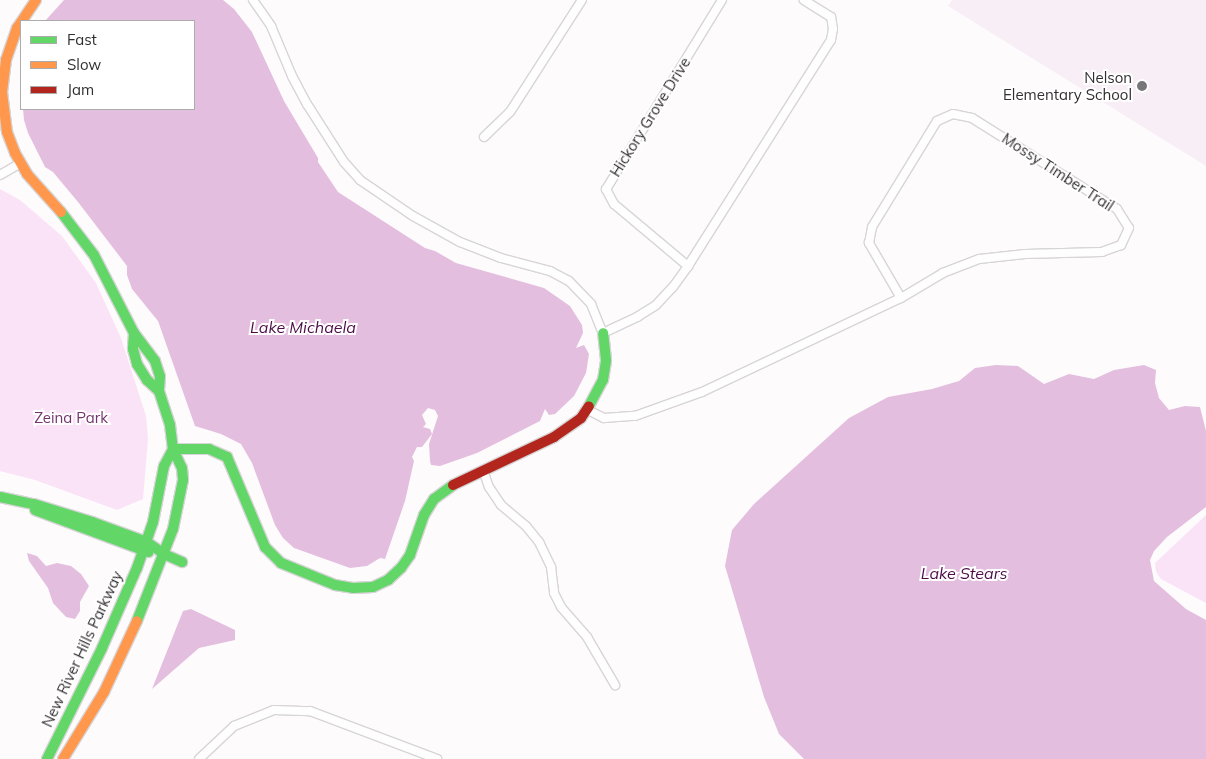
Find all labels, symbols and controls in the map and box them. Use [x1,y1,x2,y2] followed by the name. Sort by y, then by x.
[20,20,195,110] legend
[67,30,97,49] text: Fast
[606,54,694,180] street label: Hickory Grove Drive
[67,55,101,74] text: Slow
[1003,68,1132,103] place label: Nelson Elementary School
[67,80,94,99] text: Jam
[1136,80,1148,92] marker: Nelson Elementary School
[999,129,1117,215] street label: Mossy Timber Trail
[250,317,356,337] water label: Lake Michaela
[34,409,108,427] park label: Zeina Park
[921,563,1007,583] water label: Lake Stears
[38,568,126,730] street label: New River Hills Parkway

